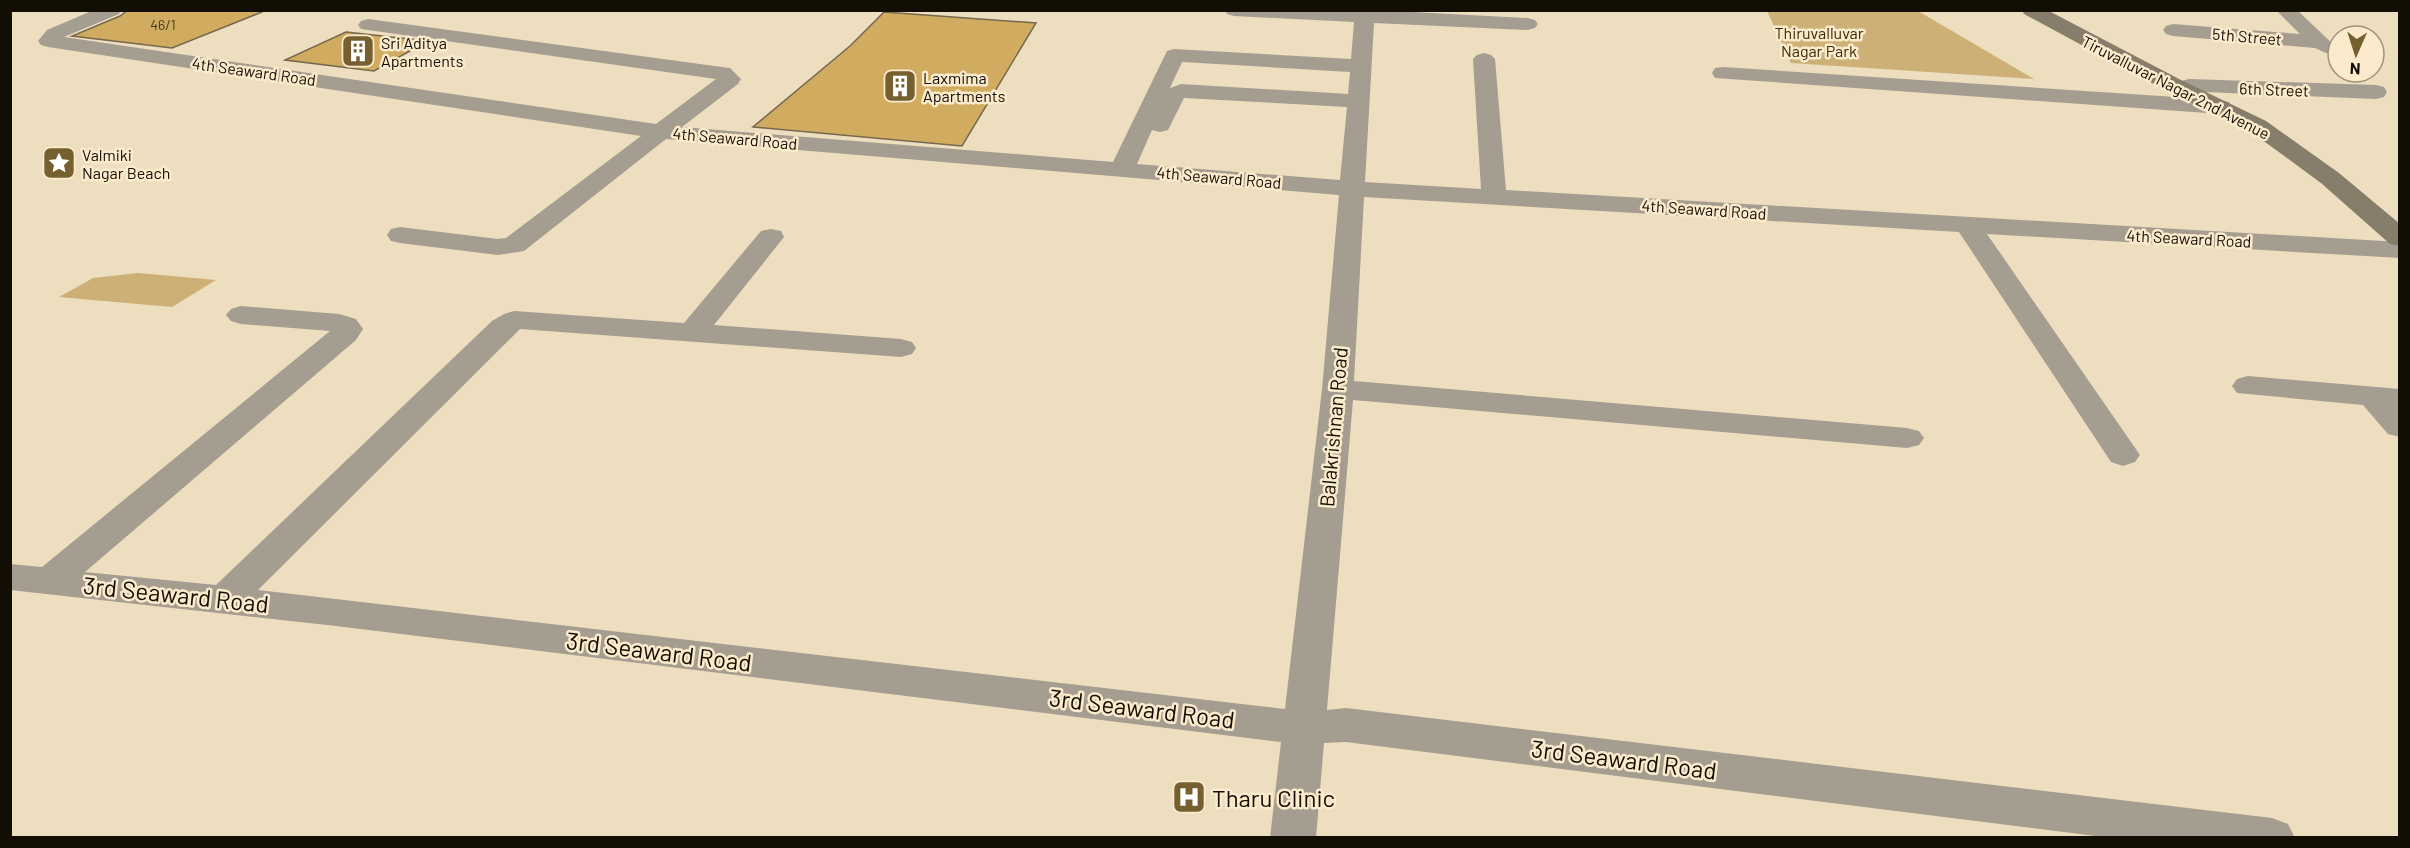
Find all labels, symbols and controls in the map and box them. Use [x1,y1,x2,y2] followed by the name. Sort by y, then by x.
[150,16,176,33] house number: 46/1
[1774,23,1864,60] park label: Thiruvalluvar Nagar Park
[2212,24,2282,48] street label: 5th Street
[2326,24,2386,84] north arrow
[2079,31,2273,143] street label: Tiruvalluvar Nagar 2nd Avenue
[340,33,376,69] building icon: Sri Aditya Apartments
[381,33,463,70] place label: Sri Aditya Apartments
[191,53,317,89] street label: 4th Seaward Road
[2349,60,2361,79] text: N
[882,68,918,104] building icon: Laxmima Apartments
[923,68,1005,105] place label: Laxmima Apartments
[2239,78,2309,100] street label: 6th Street
[672,123,798,153] street label: 4th Seaward Road
[41,145,77,181] place icon: Valmiki Nagar Beach
[82,145,170,182] place label: Valmiki Nagar Beach
[1156,162,1282,192] street label: 4th Seaward Road
[1641,195,1767,223] street label: 4th Seaward Road
[2126,225,2252,251] street label: 4th Seaward Road
[1314,346,1352,508] street label: Balakrishnan Road
[82,570,270,618] street label: 3rd Seaward Road
[565,625,753,677] street label: 3rd Seaward Road
[1048,682,1236,734] street label: 3rd Seaward Road
[1530,733,1718,785] street label: 3rd Seaward Road
[1171,779,1207,815] hospital icon: Tharu Clinic
[1212,783,1335,812] place label: Tharu Clinic

